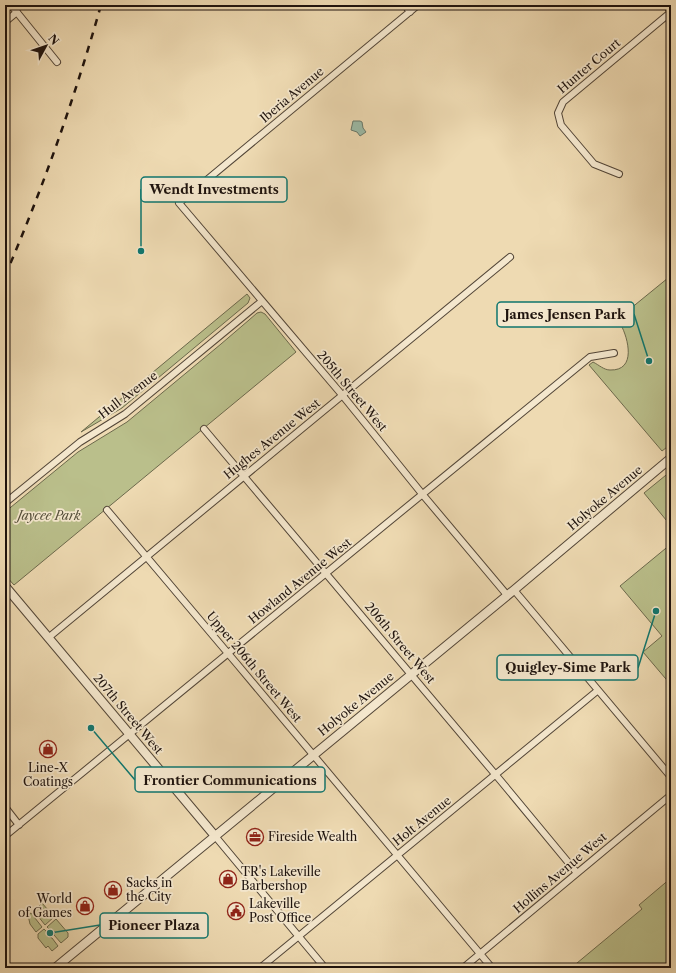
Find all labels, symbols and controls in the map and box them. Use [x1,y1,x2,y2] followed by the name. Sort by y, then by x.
[26,26,66,66] north arrow
[45,31,62,48] text: N
[554,35,624,96] street label: Hunter Court
[257,63,327,126] street label: Iberia Avenue
[141,177,287,202] callout: Wendt Investments
[148,181,279,197] text: Wendt Investments
[497,302,634,327] callout: James Jensen Park
[502,306,626,322] text: James Jensen Park
[314,347,391,435] street label: 205th Street West
[95,367,160,422] street label: Hull Avenue
[220,395,323,482] street label: Hughes Avenue West
[564,462,645,533] street label: Holyoke Avenue
[14,508,81,523] park label: Jaycee Park
[245,534,355,627] street label: Howland Avenue West
[362,599,439,687] street label: 206th Street West
[204,608,306,726] street label: Upper 206th Street West
[497,655,638,680] callout: Quigley-Sime Park
[505,659,631,675] text: Quigley-Sime Park
[315,668,397,739] street label: Holyoke Avenue
[90,670,167,758] street label: 207th Street West
[38,739,58,759] shop icon: Line-X Coatings
[23,760,73,789] place label: Line-X Coatings
[135,767,325,792] callout: Frontier Communications
[143,772,317,788] text: Frontier Communications
[390,792,454,849] street label: Holt Avenue
[245,827,265,847] office icon: Fireside Wealth
[268,829,358,844] place label: Fireside Wealth
[510,829,610,916] street label: Hollins Avenue West
[241,864,321,893] place label: TR's Lakeville Barbershop
[218,869,238,889] shop icon: TR's Lakeville Barbershop
[126,875,173,904] place label: Sacks in the City
[103,880,123,900] shop icon: Sacks in the City
[18,891,73,920] place label: World of Games
[75,896,95,916] shop icon: World of Games
[249,896,311,925] place label: Lakeville Post Office
[226,901,246,921] public building icon: Lakeville Post Office
[100,913,208,938] callout: Pioneer Plaza
[108,917,200,933] text: Pioneer Plaza

